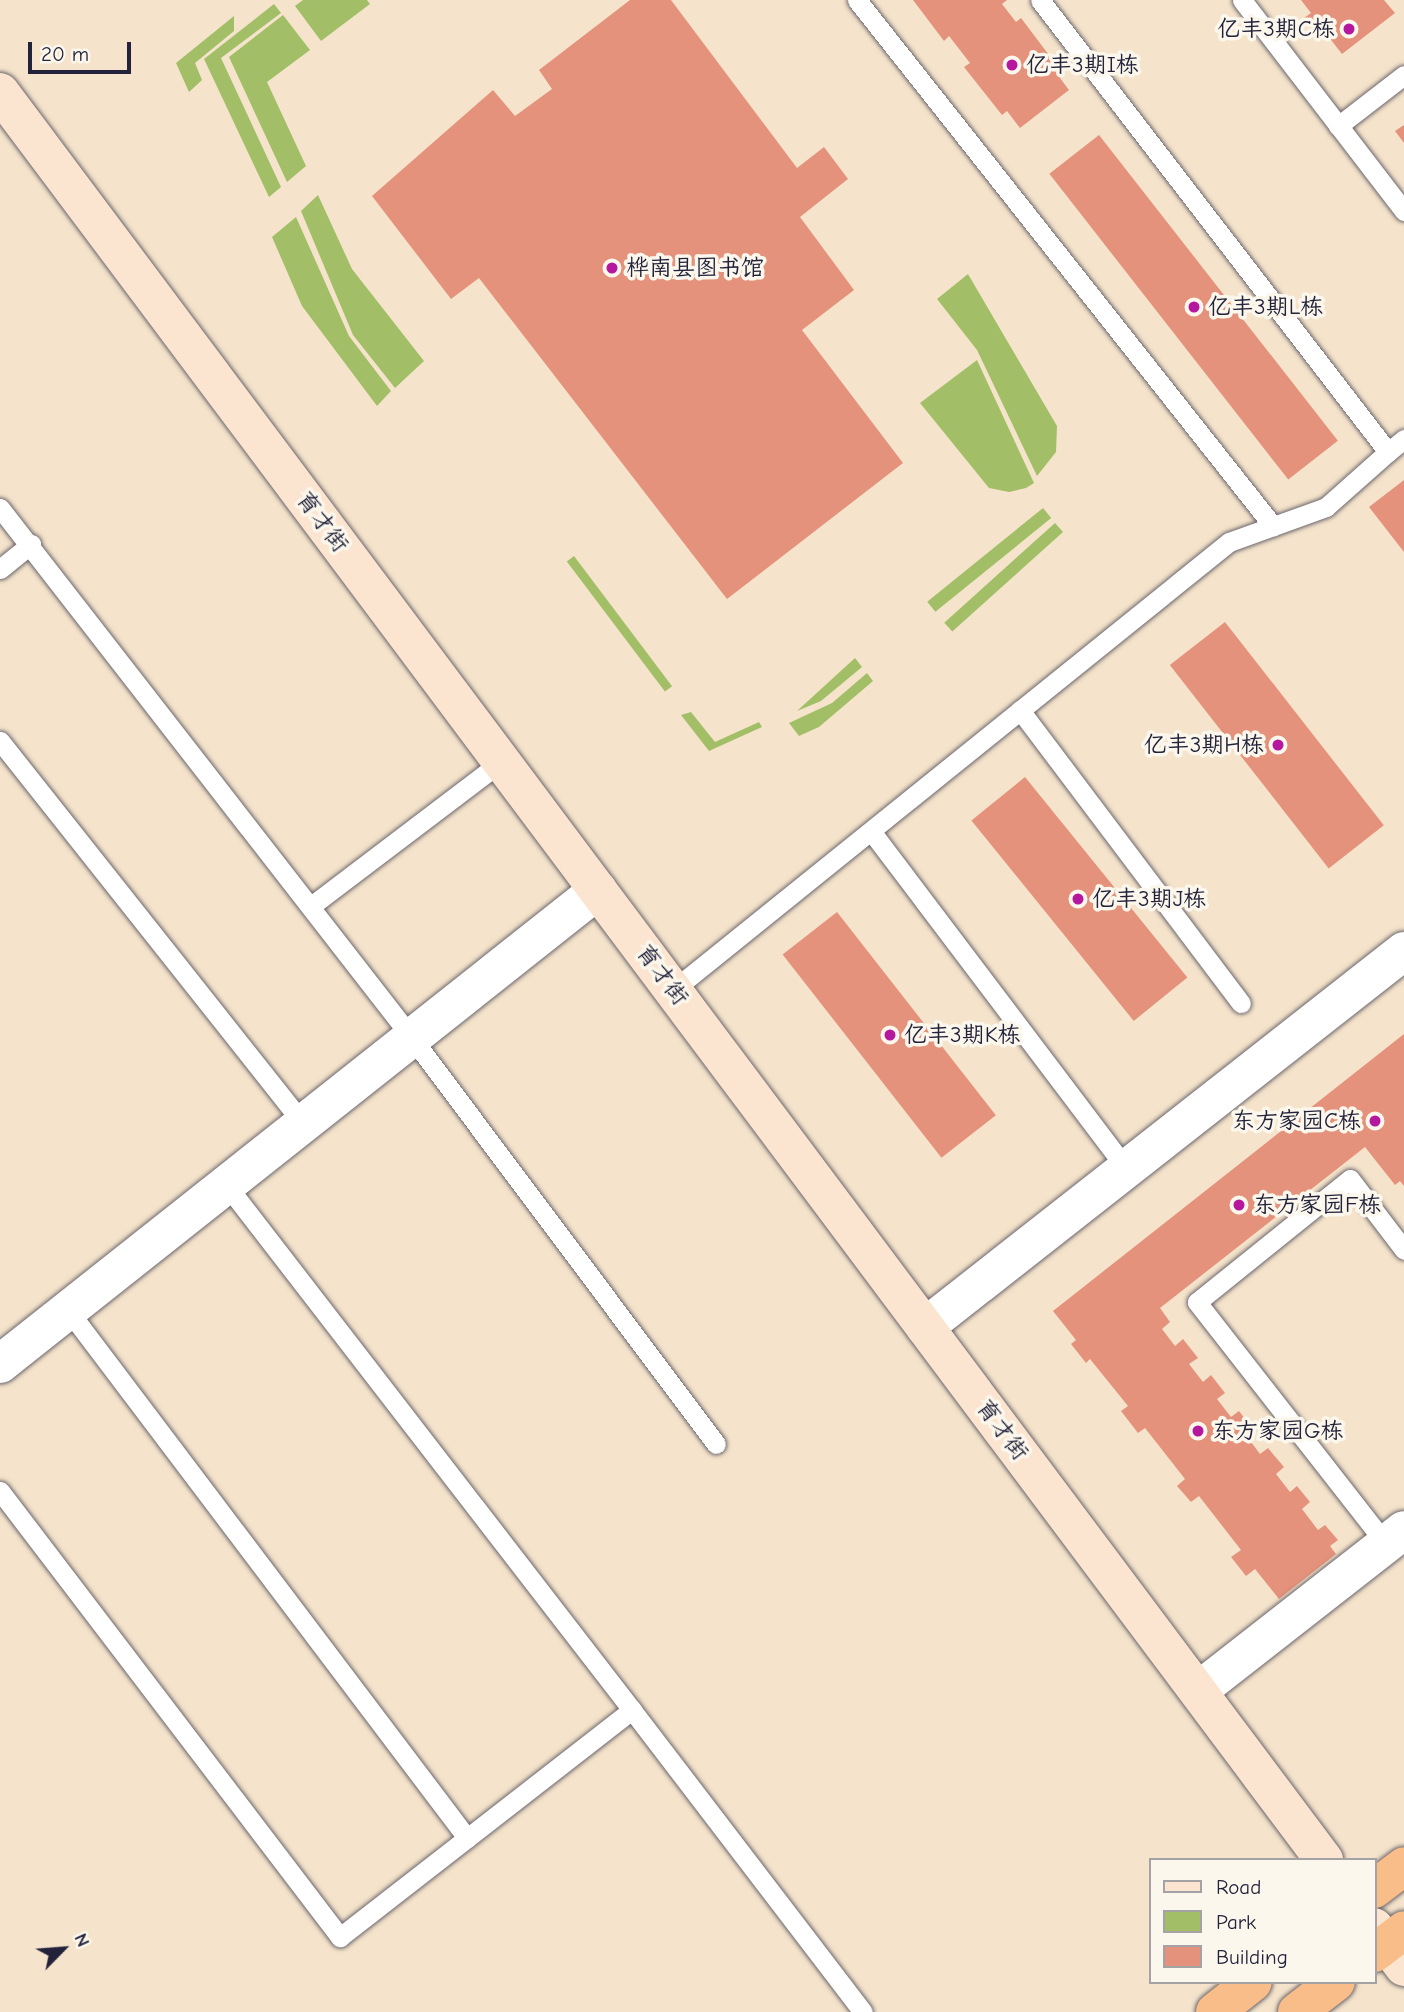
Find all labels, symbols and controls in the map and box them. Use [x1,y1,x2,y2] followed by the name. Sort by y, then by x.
[1217,15,1335,43] place label: 亿丰3期C栋
[1341,21,1357,37] marker: 亿丰3期C栋
[32,28,135,72] scale bar
[41,42,89,66] text: 20 m
[1026,51,1139,79] place label: 亿丰3期I栋
[1004,57,1020,73] marker: 亿丰3期I栋
[626,254,764,282] place label: 桦南县图书馆
[604,260,620,276] marker: 桦南县图书馆
[1208,293,1323,321] place label: 亿丰3期L栋
[1186,299,1202,315] marker: 亿丰3期L栋
[290,486,354,558] street label: 育才街
[1144,731,1264,759] place label: 亿丰3期H栋
[1270,737,1286,753] marker: 亿丰3期H栋
[1092,885,1206,913] place label: 亿丰3期J栋
[1070,891,1086,907] marker: 亿丰3期J栋
[630,939,694,1011] street label: 育才街
[904,1021,1021,1049] place label: 亿丰3期K栋
[882,1027,898,1043] marker: 亿丰3期K栋
[1232,1107,1361,1135] place label: 东方家园C栋
[1367,1113,1383,1129] marker: 东方家园C栋
[1253,1191,1381,1219] place label: 东方家园F栋
[1231,1197,1247,1213] marker: 东方家园F栋
[970,1394,1034,1466] street label: 育才街
[1212,1417,1343,1445] place label: 东方家园G栋
[1190,1423,1206,1439] marker: 东方家园G栋
[1148,1858,1376,1984] legend
[1216,1875,1261,1899] text: Road
[1216,1910,1256,1934] text: Park
[28,1914,98,1984] north arrow
[69,1930,95,1950] text: N
[1216,1945,1288,1969] text: Building

